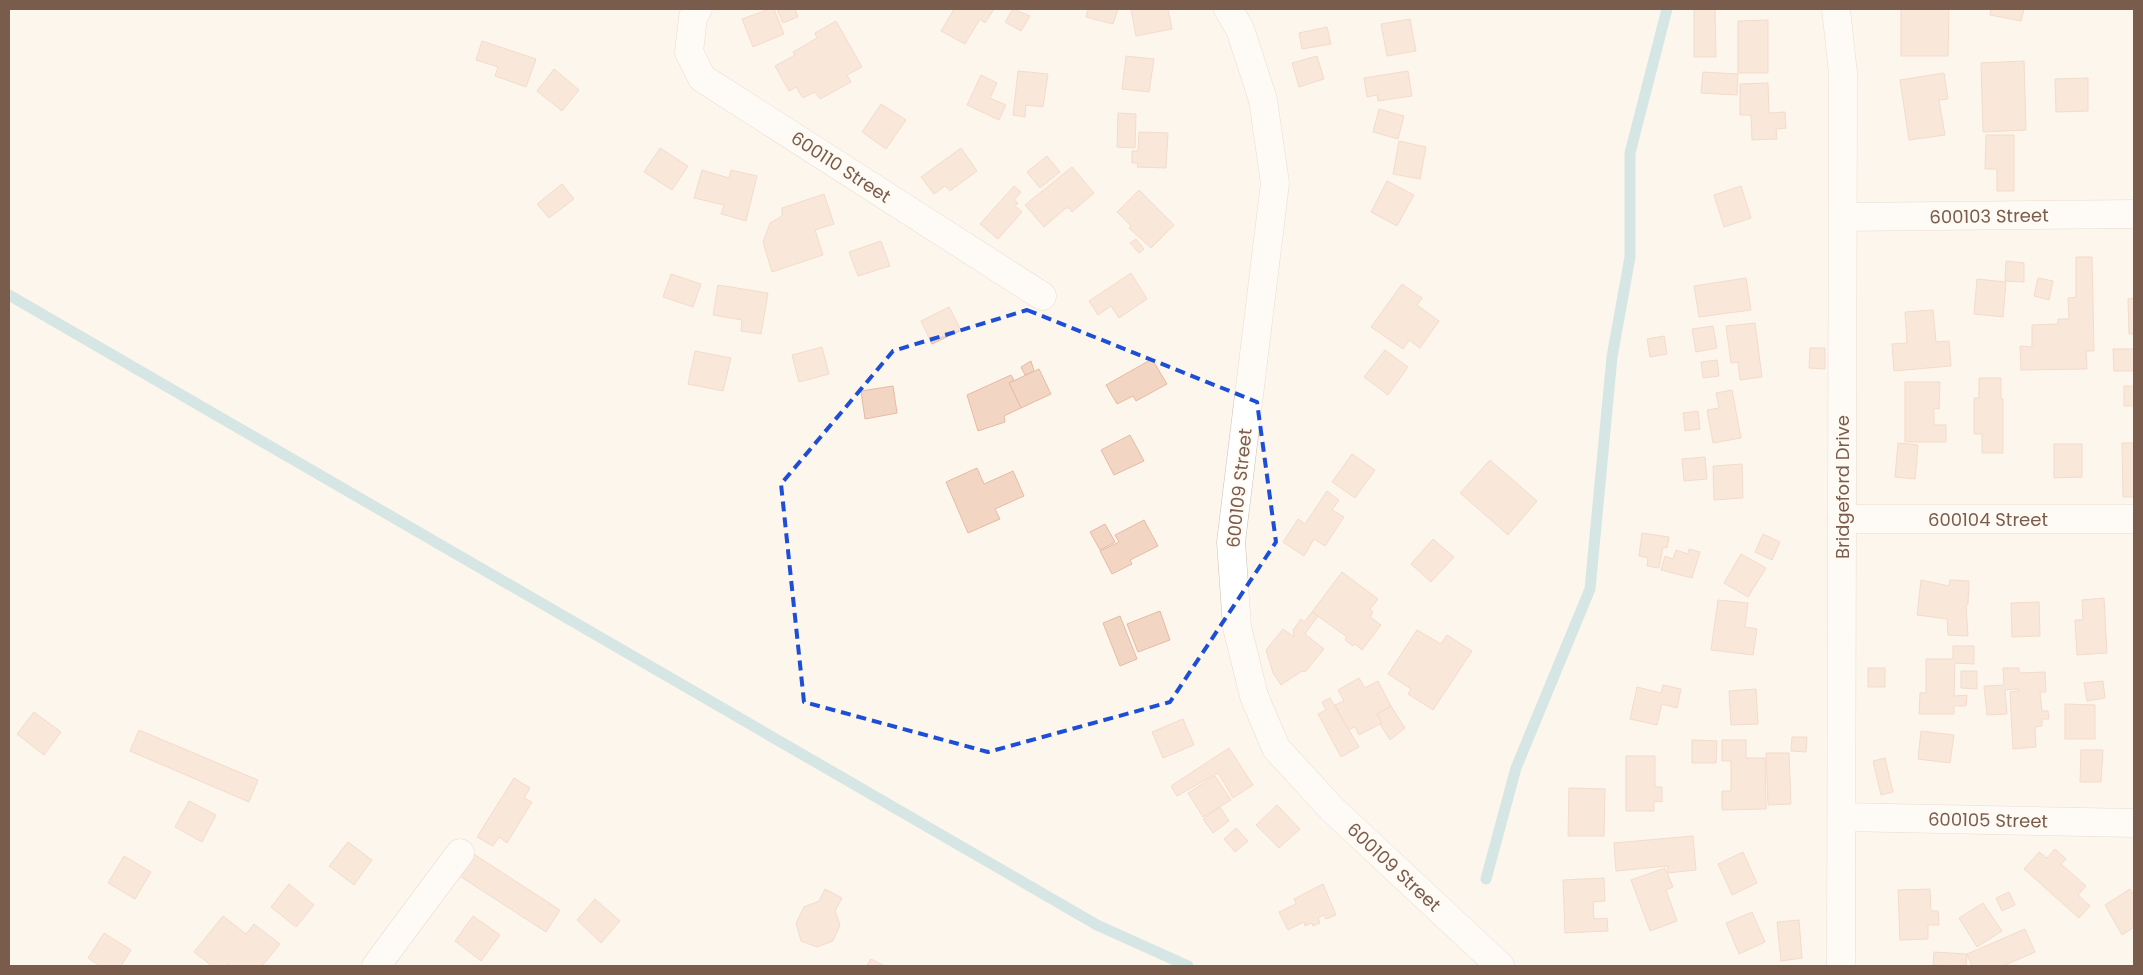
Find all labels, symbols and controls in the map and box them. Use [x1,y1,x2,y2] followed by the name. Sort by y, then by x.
[786,125,896,209] street label: 600110 Street
[1929,202,2049,230] street label: 600103 Street
[1830,415,1855,559] street label: Bridgeford Drive
[1220,427,1258,549] street label: 600109 Street
[1928,507,2048,532] street label: 600104 Street
[1928,806,2048,834] street label: 600105 Street
[1342,817,1446,917] street label: 600109 Street

